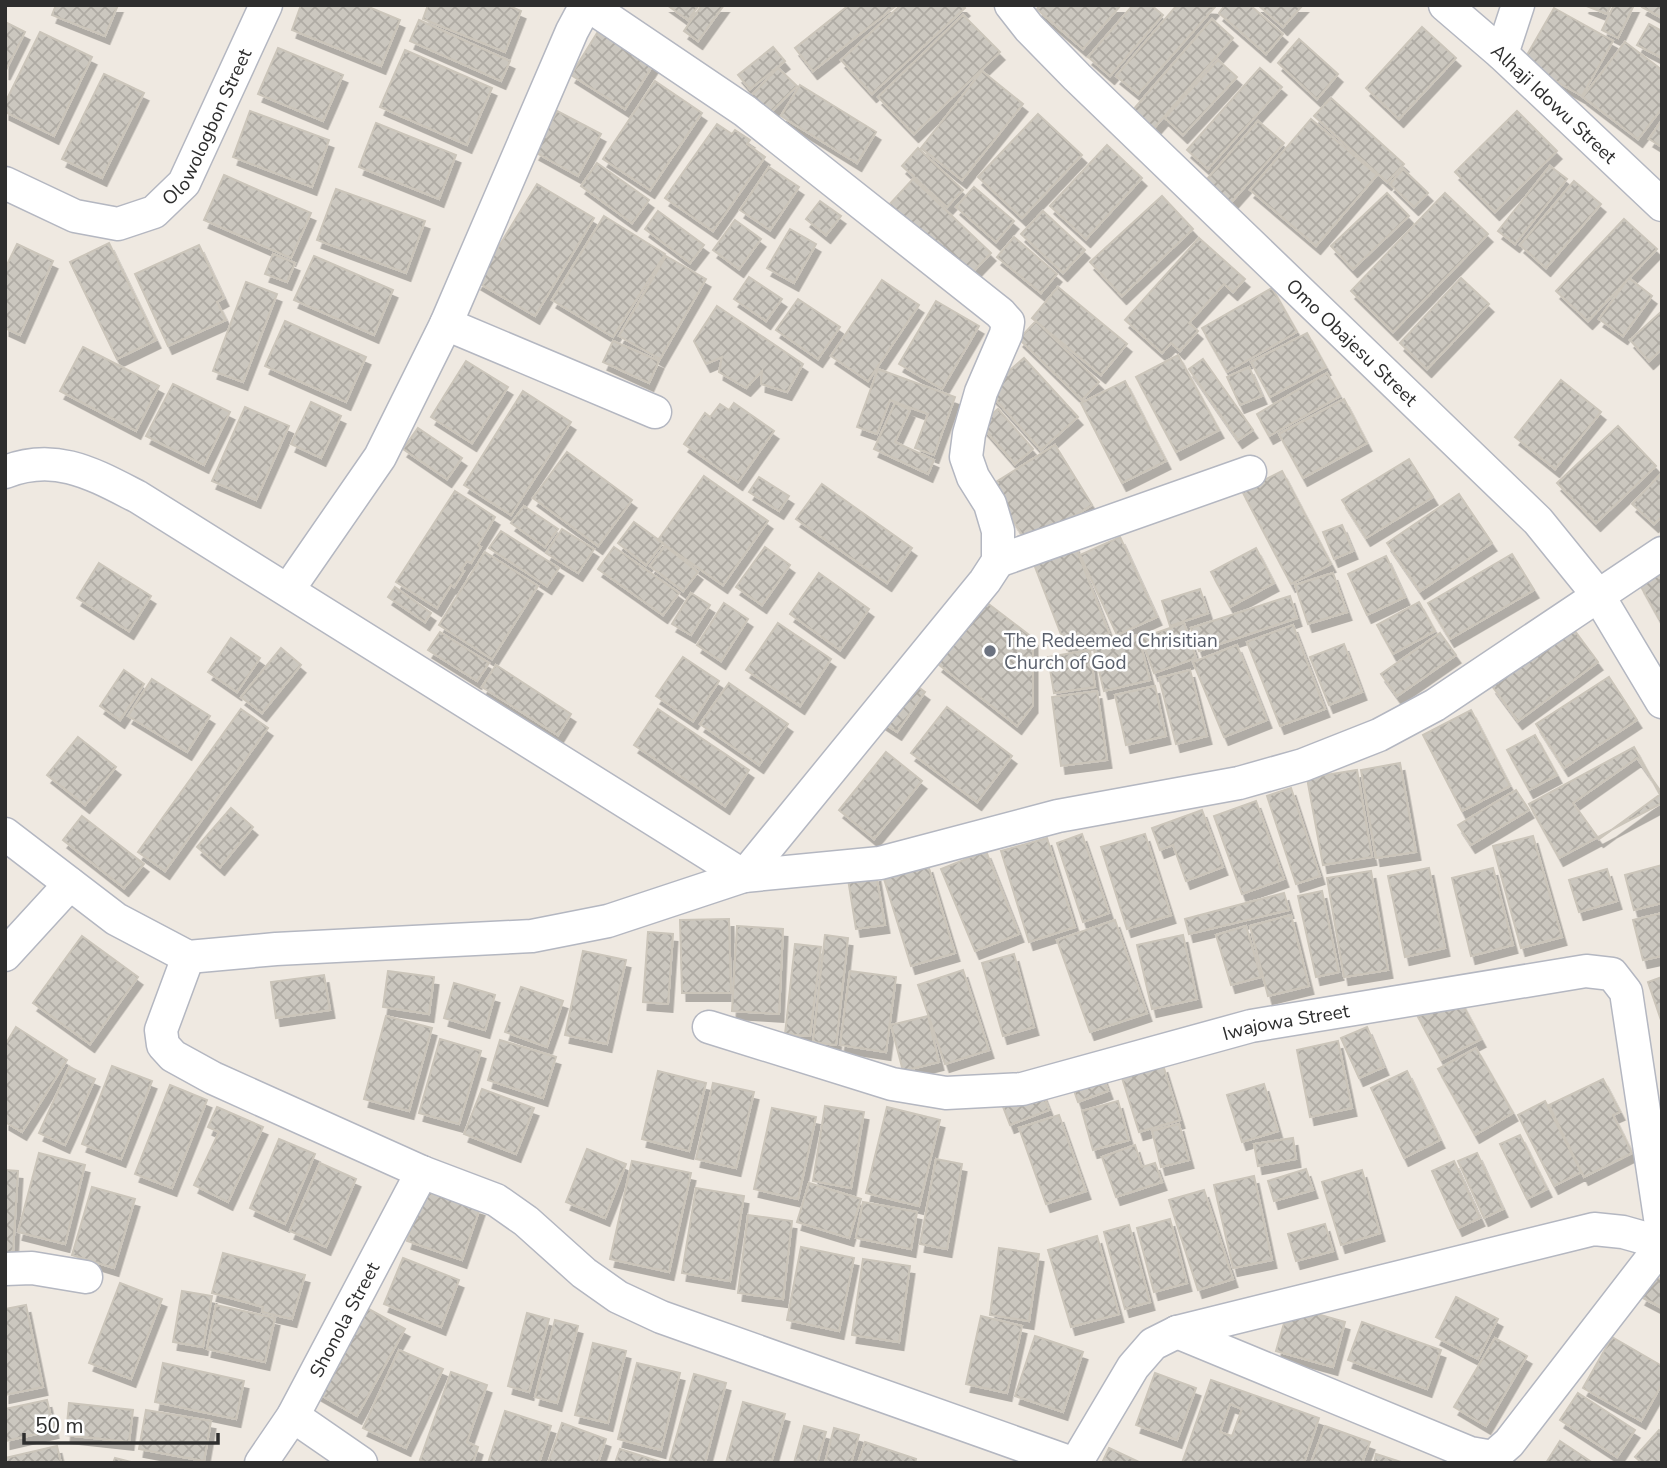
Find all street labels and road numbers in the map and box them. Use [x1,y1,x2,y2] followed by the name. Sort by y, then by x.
[1485,38,1622,170] street label: Alhaji Idowu Street
[157,44,258,211] street label: Olowologbon Street
[1280,273,1423,413] street label: Omo Obajesu Street
[1220,998,1351,1047] street label: Iwajowa Street
[304,1258,386,1382] street label: Shonola Street

